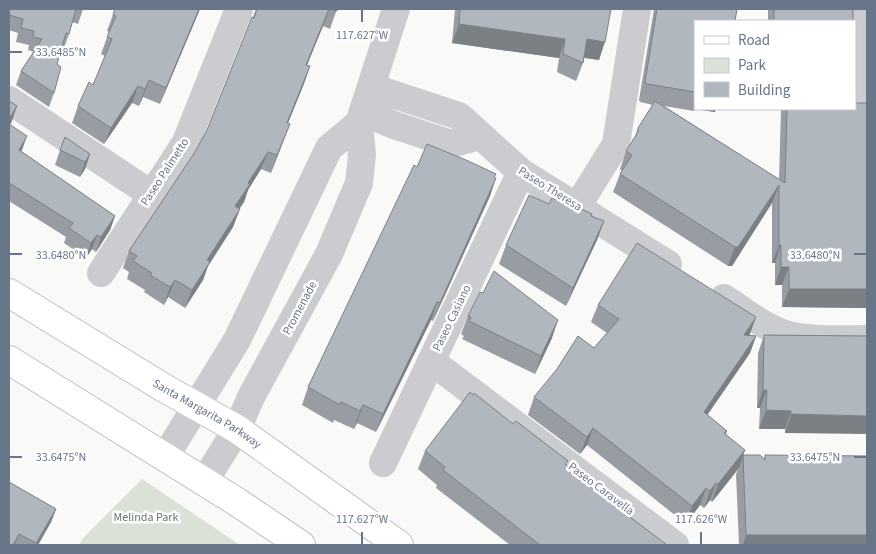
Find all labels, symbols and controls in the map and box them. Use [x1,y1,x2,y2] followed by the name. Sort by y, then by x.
[694,20,856,110] legend
[336,27,389,44] text: 117.627°W
[738,30,770,51] text: Road
[36,44,86,61] text: 33.6485°N
[738,55,767,76] text: Park
[738,80,791,101] text: Building
[137,135,193,209] street label: Paseo Palmetto
[515,163,585,215] street label: Paseo Theresa
[36,247,86,264] text: 33.6480°N
[790,247,840,264] text: 33.6480°N
[279,278,321,338] street label: Promenade
[429,282,475,354] street label: Paseo Casiano
[149,375,265,453] street label: Santa Margarita Parkway
[36,449,86,466] text: 33.6475°N
[790,449,840,466] text: 33.6475°N
[564,459,638,519] street label: Paseo Caravella
[114,509,178,526] park label: Melinda Park
[336,511,389,528] text: 117.627°W
[675,511,728,528] text: 117.626°W

